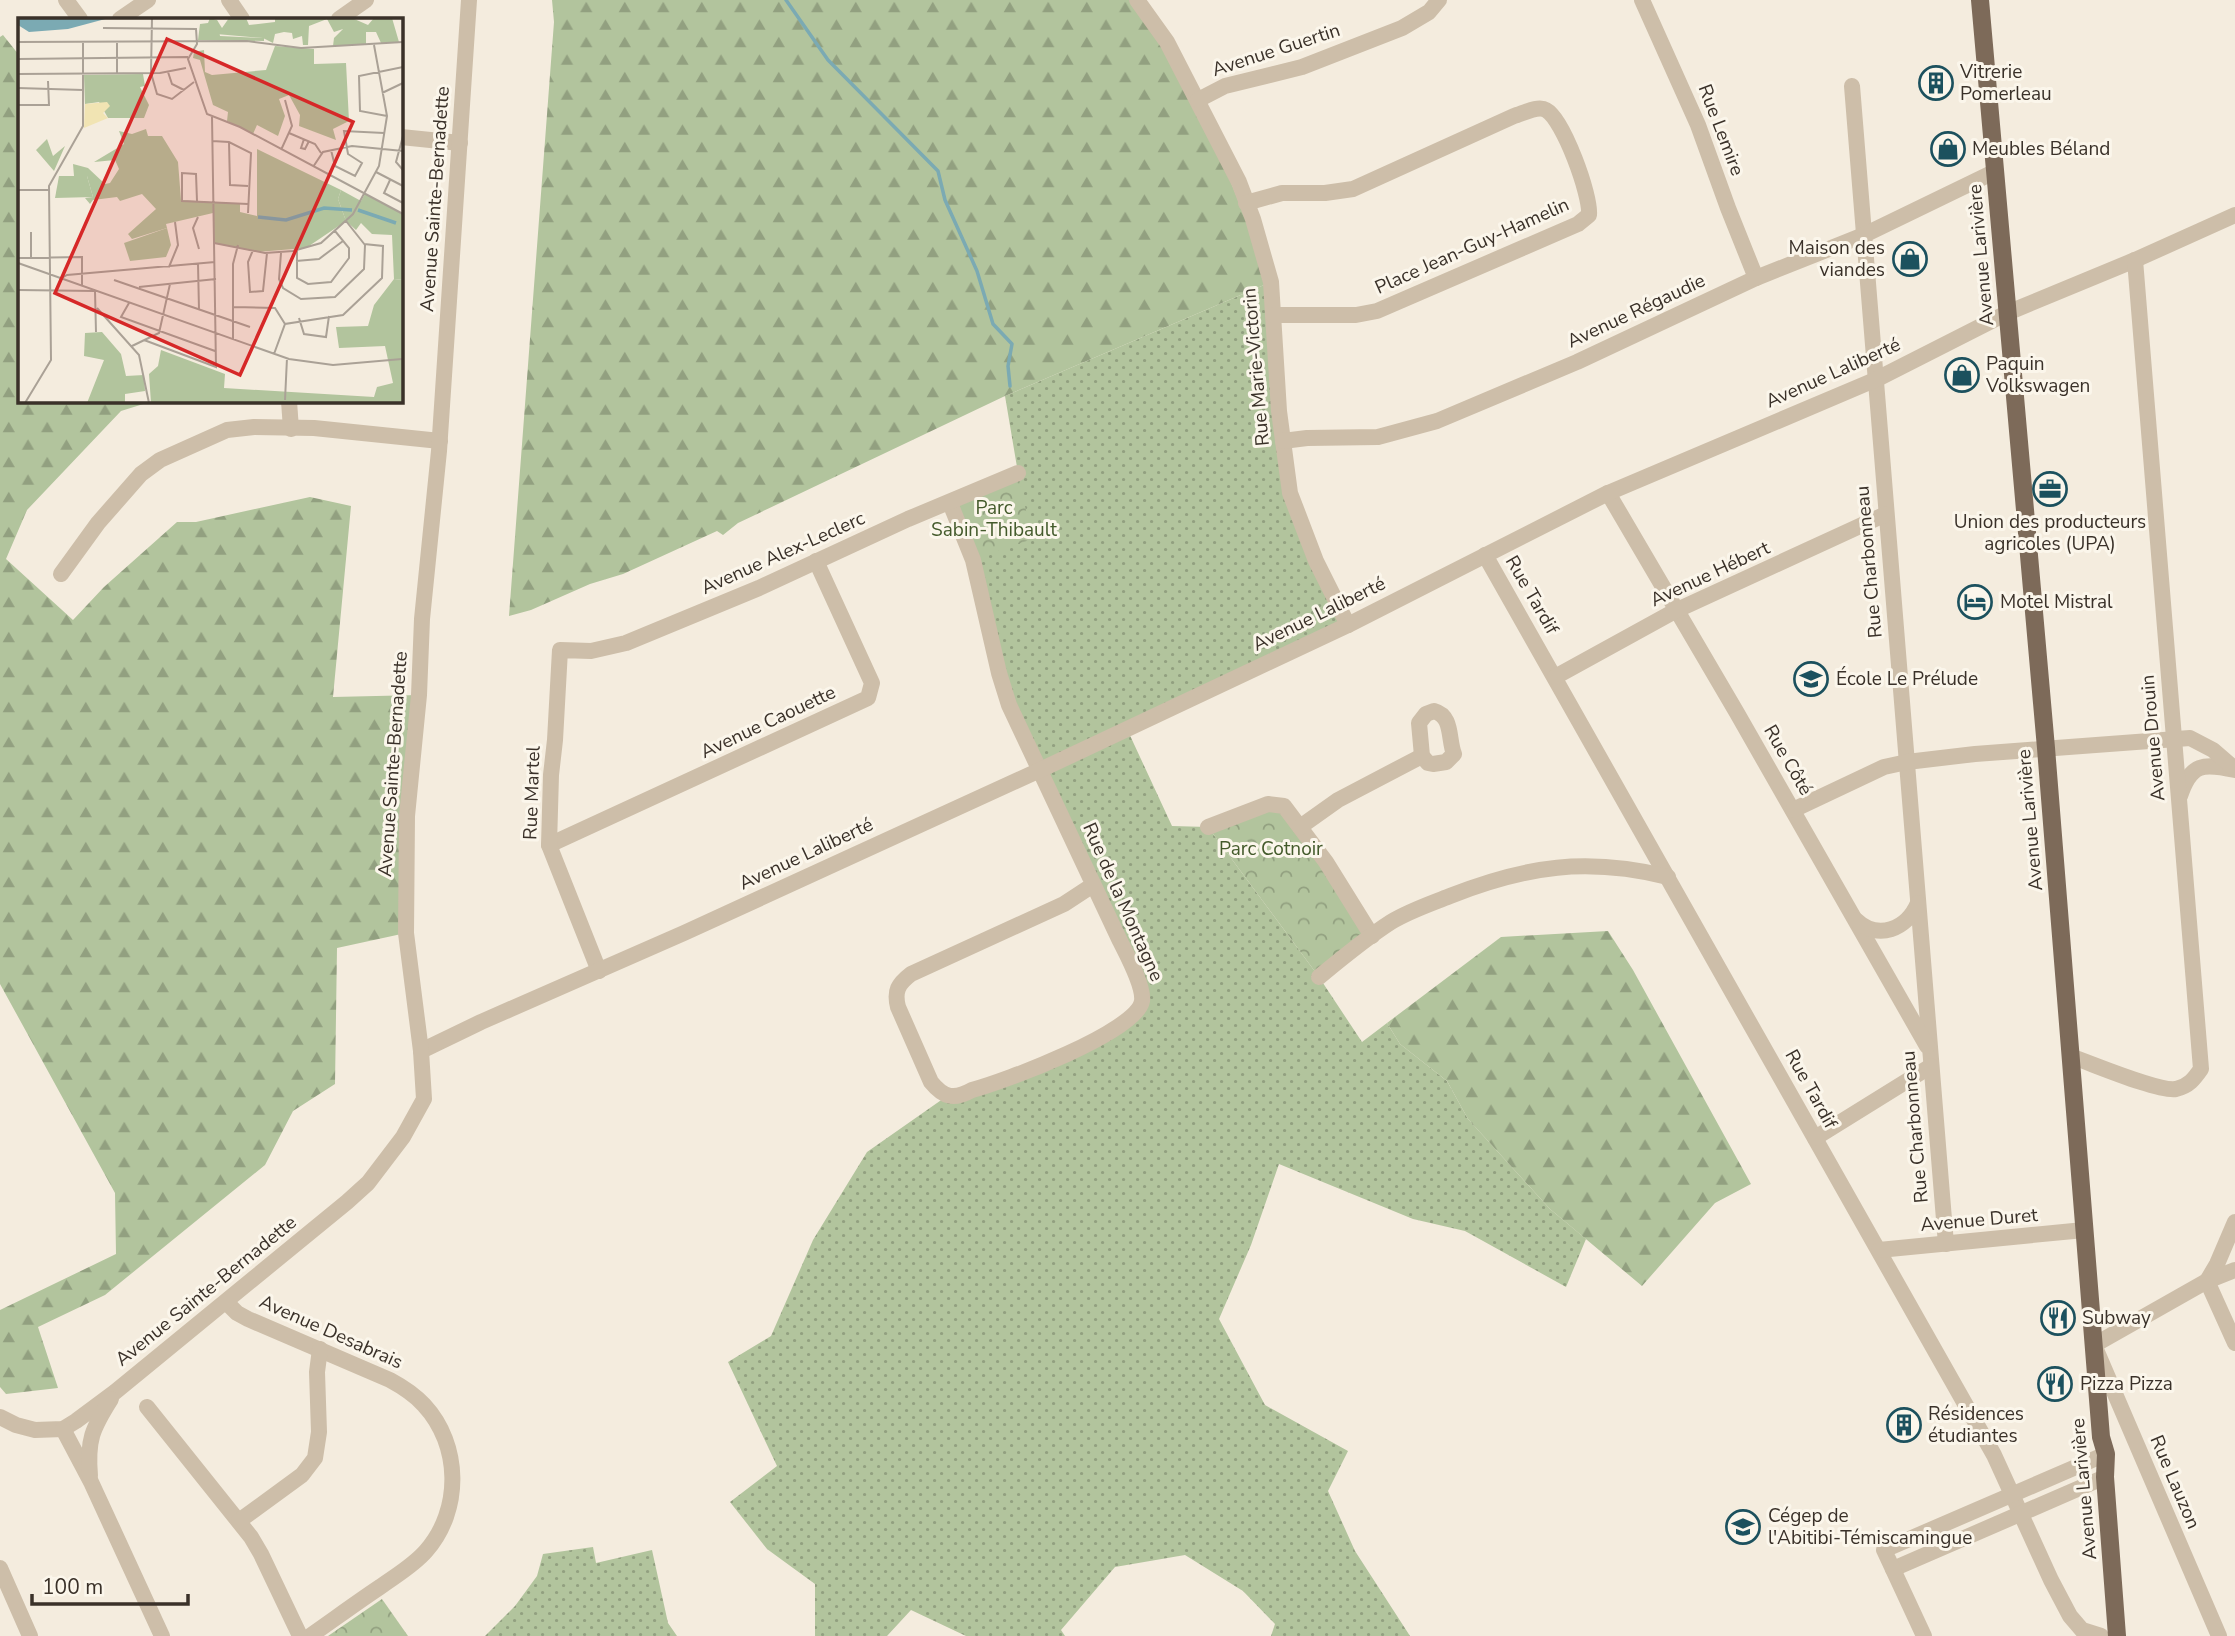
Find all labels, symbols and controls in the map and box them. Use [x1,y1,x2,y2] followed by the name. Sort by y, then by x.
[1209,17,1343,83] street label: Avenue Guertin
[18,18,402,402] inset map
[1959,59,2052,107] place label: Vitrerie Pomerleau
[1917,64,1955,102] building icon: Vitrerie Pomerleau
[1692,80,1750,180] street label: Rue Lemire
[414,85,456,313] street label: Avenue Sainte-Bernadette
[1929,130,1967,168] shop icon: Meubles Béland
[1972,136,2110,162] place label: Meubles Béland
[1962,183,2000,327] street label: Avenue Larivière
[1371,191,1573,301] street label: Place Jean-Guy-Hamelin
[1789,235,1885,283] place label: Maison des viandes
[1891,240,1929,278] shop icon: Maison des viandes
[1563,268,1709,354] street label: Avenue Régaudie
[1236,287,1276,447] street label: Rue Marie-Victorin
[1761,332,1905,414] street label: Avenue Laliberté
[1985,351,2090,399] place label: Paquin Volkswagen
[1943,356,1981,394] shop icon: Paquin Volkswagen
[2031,470,2069,508] office icon: Union des producteurs agricoles (UPA)
[1849,485,1889,639] street label: Rue Charbonneau
[931,495,1057,543] park label: Parc Sabin-Thibault
[697,505,869,601] street label: Avenue Alex-Leclerc
[1954,509,2146,557] place label: Union des producteurs agricoles (UPA)
[1646,535,1774,613] street label: Avenue Hébert
[1499,551,1565,640] street label: Rue Tardif
[1248,571,1390,657] street label: Avenue Laliberté
[1956,583,1994,621] hotel icon: Motel Mistral
[2000,589,2113,615] place label: Motel Mistral
[372,650,414,878] street label: Avenue Sainte-Bernadette
[1792,660,1830,698] school or university icon: École Le Prélude
[1836,666,1978,692] place label: École Le Prélude
[2135,674,2171,802] street label: Avenue Drouin
[696,679,840,765] street label: Avenue Caouette
[1757,720,1819,800] street label: Rue Côté
[517,745,547,841] street label: Rue Martel
[2011,748,2049,892] street label: Avenue Larivière
[735,812,877,896] street label: Avenue Laliberté
[1076,818,1170,986] street label: Rue de la Montagne
[1219,836,1323,862] park label: Parc Cotnoir
[1779,1045,1844,1134] street label: Rue Tardif
[1895,1050,1935,1204] street label: Rue Charbonneau
[1919,1202,2039,1238] street label: Avenue Duret
[110,1210,302,1372] street label: Avenue Sainte-Bernadette
[255,1289,407,1375] street label: Avenue Desabrais
[2039,1299,2077,1337] restaurant icon: Subway
[2082,1305,2151,1331] place label: Subway
[2036,1365,2074,1403] restaurant icon: Pizza Pizza
[2080,1371,2173,1397] place label: Pizza Pizza
[1928,1401,2024,1449] place label: Résidences étudiantes
[1885,1406,1923,1444] building icon: Résidences étudiantes
[2065,1417,2103,1561] street label: Avenue Larivière
[2144,1431,2206,1533] street label: Rue Lauzon
[1768,1503,1972,1551] place label: Cégep de l'Abitibi-Témiscamingue
[1724,1508,1762,1546] school or university icon: Cégep de l'Abitibi-Témiscamingue
[32,1562,187,1606] scale bar
[42,1573,103,1601] text: 100 m

